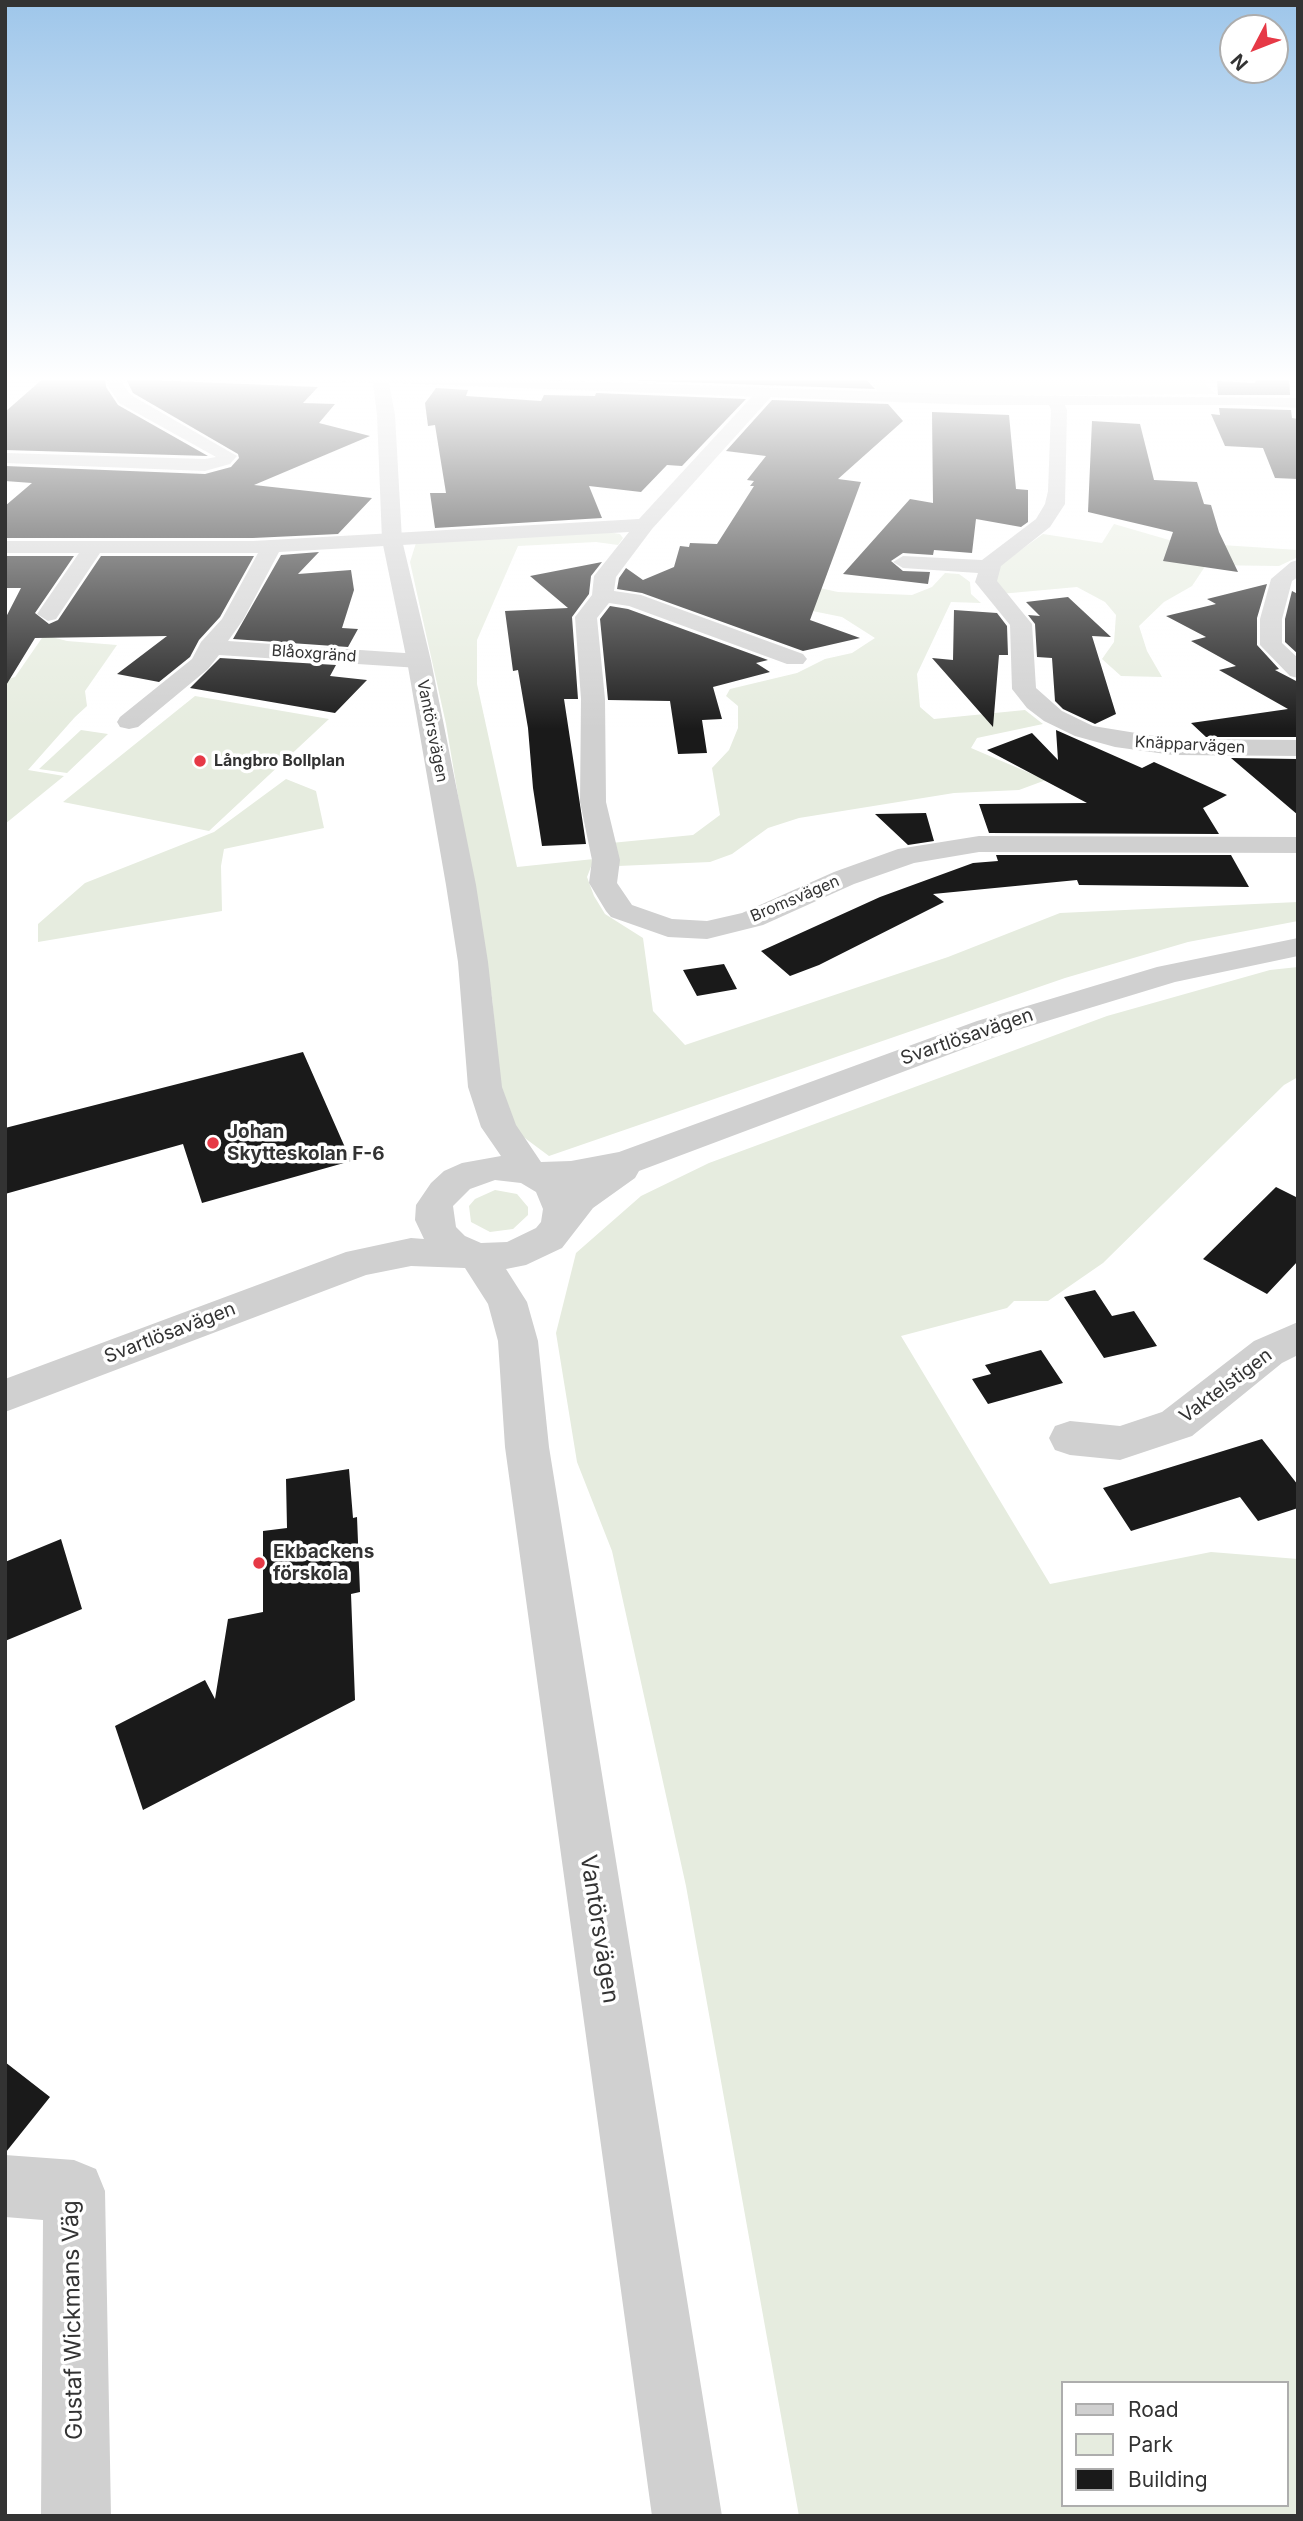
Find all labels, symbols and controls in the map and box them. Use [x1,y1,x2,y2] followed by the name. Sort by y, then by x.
[1219,14,1289,84] north arrow
[1226,49,1253,75] text: N
[271,641,357,667] street label: Blåoxgränd
[413,678,451,784] street label: Vantörsvägen
[1134,733,1246,757] street label: Knäpparvägen
[214,751,345,771] place label: Långbro Bollplan
[192,753,208,769] marker: Långbro Bollplan
[748,872,842,926] street label: Bromsvägen
[898,1004,1036,1070] street label: Svartlösavägen
[227,1121,385,1165] place label: Johan Skytteskolan F-6
[205,1135,221,1151] marker: Johan Skytteskolan F-6
[101,1297,239,1369] street label: Svartlösavägen
[1175,1344,1277,1428] street label: Vaktelstigen
[273,1541,374,1585] place label: Ekbackens förskola
[251,1555,267,1571] marker: Ekbackens förskola
[574,1853,624,2005] street label: Vantörsvägen
[57,2200,89,2440] street label: Gustaf Wickmans Väg
[1062,2381,1289,2507] legend
[1128,2397,1179,2422] text: Road
[1128,2432,1173,2457] text: Park
[1128,2467,1208,2492] text: Building

